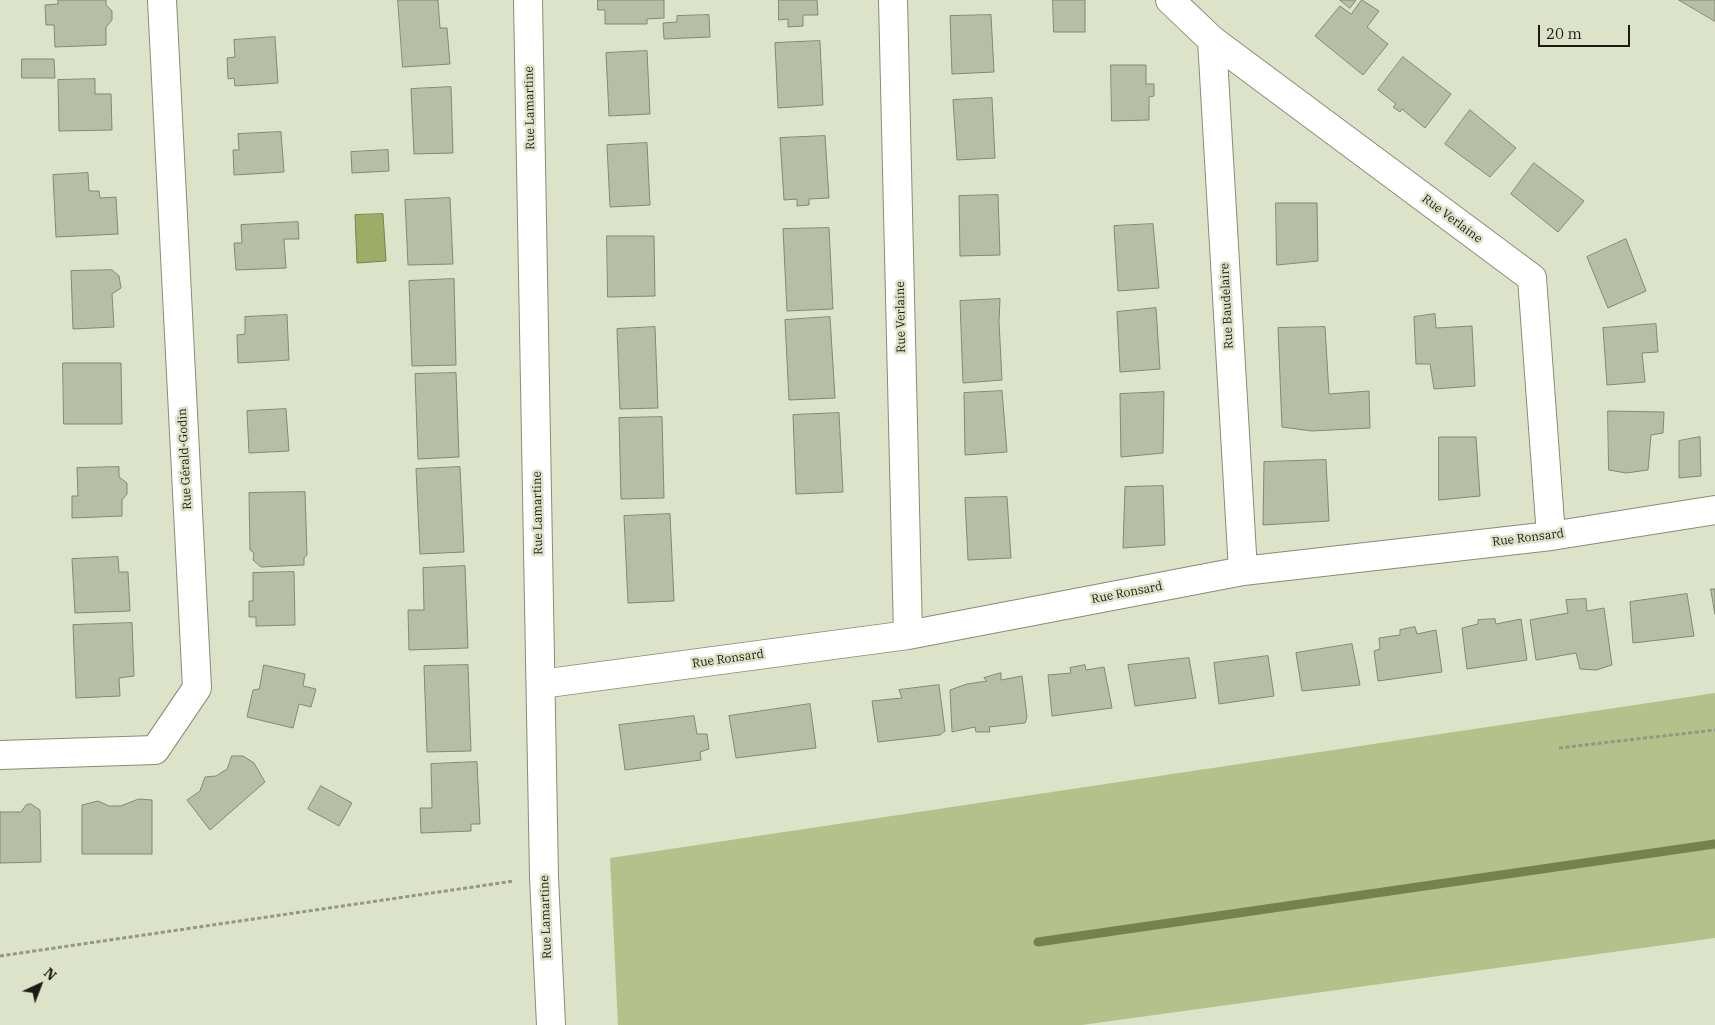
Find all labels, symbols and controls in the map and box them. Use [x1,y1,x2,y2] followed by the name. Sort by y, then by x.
[1540,15,1632,47] scale bar
[1546,24,1582,43] text: 20 m
[522,66,538,150] street label: Rue Lamartine
[1419,192,1485,246] street label: Rue Verlaine
[1218,263,1236,349] street label: Rue Baudelaire
[893,281,909,353] street label: Rue Verlaine
[175,408,195,510] street label: Rue Gérald-Godin
[530,471,546,555] street label: Rue Lamartine
[1491,526,1565,550] street label: Rue Ronsard
[1090,579,1164,607] street label: Rue Ronsard
[691,647,765,671] street label: Rue Ronsard
[537,875,555,959] street label: Rue Lamartine
[15,960,65,1010] north arrow
[40,964,60,984] text: N

